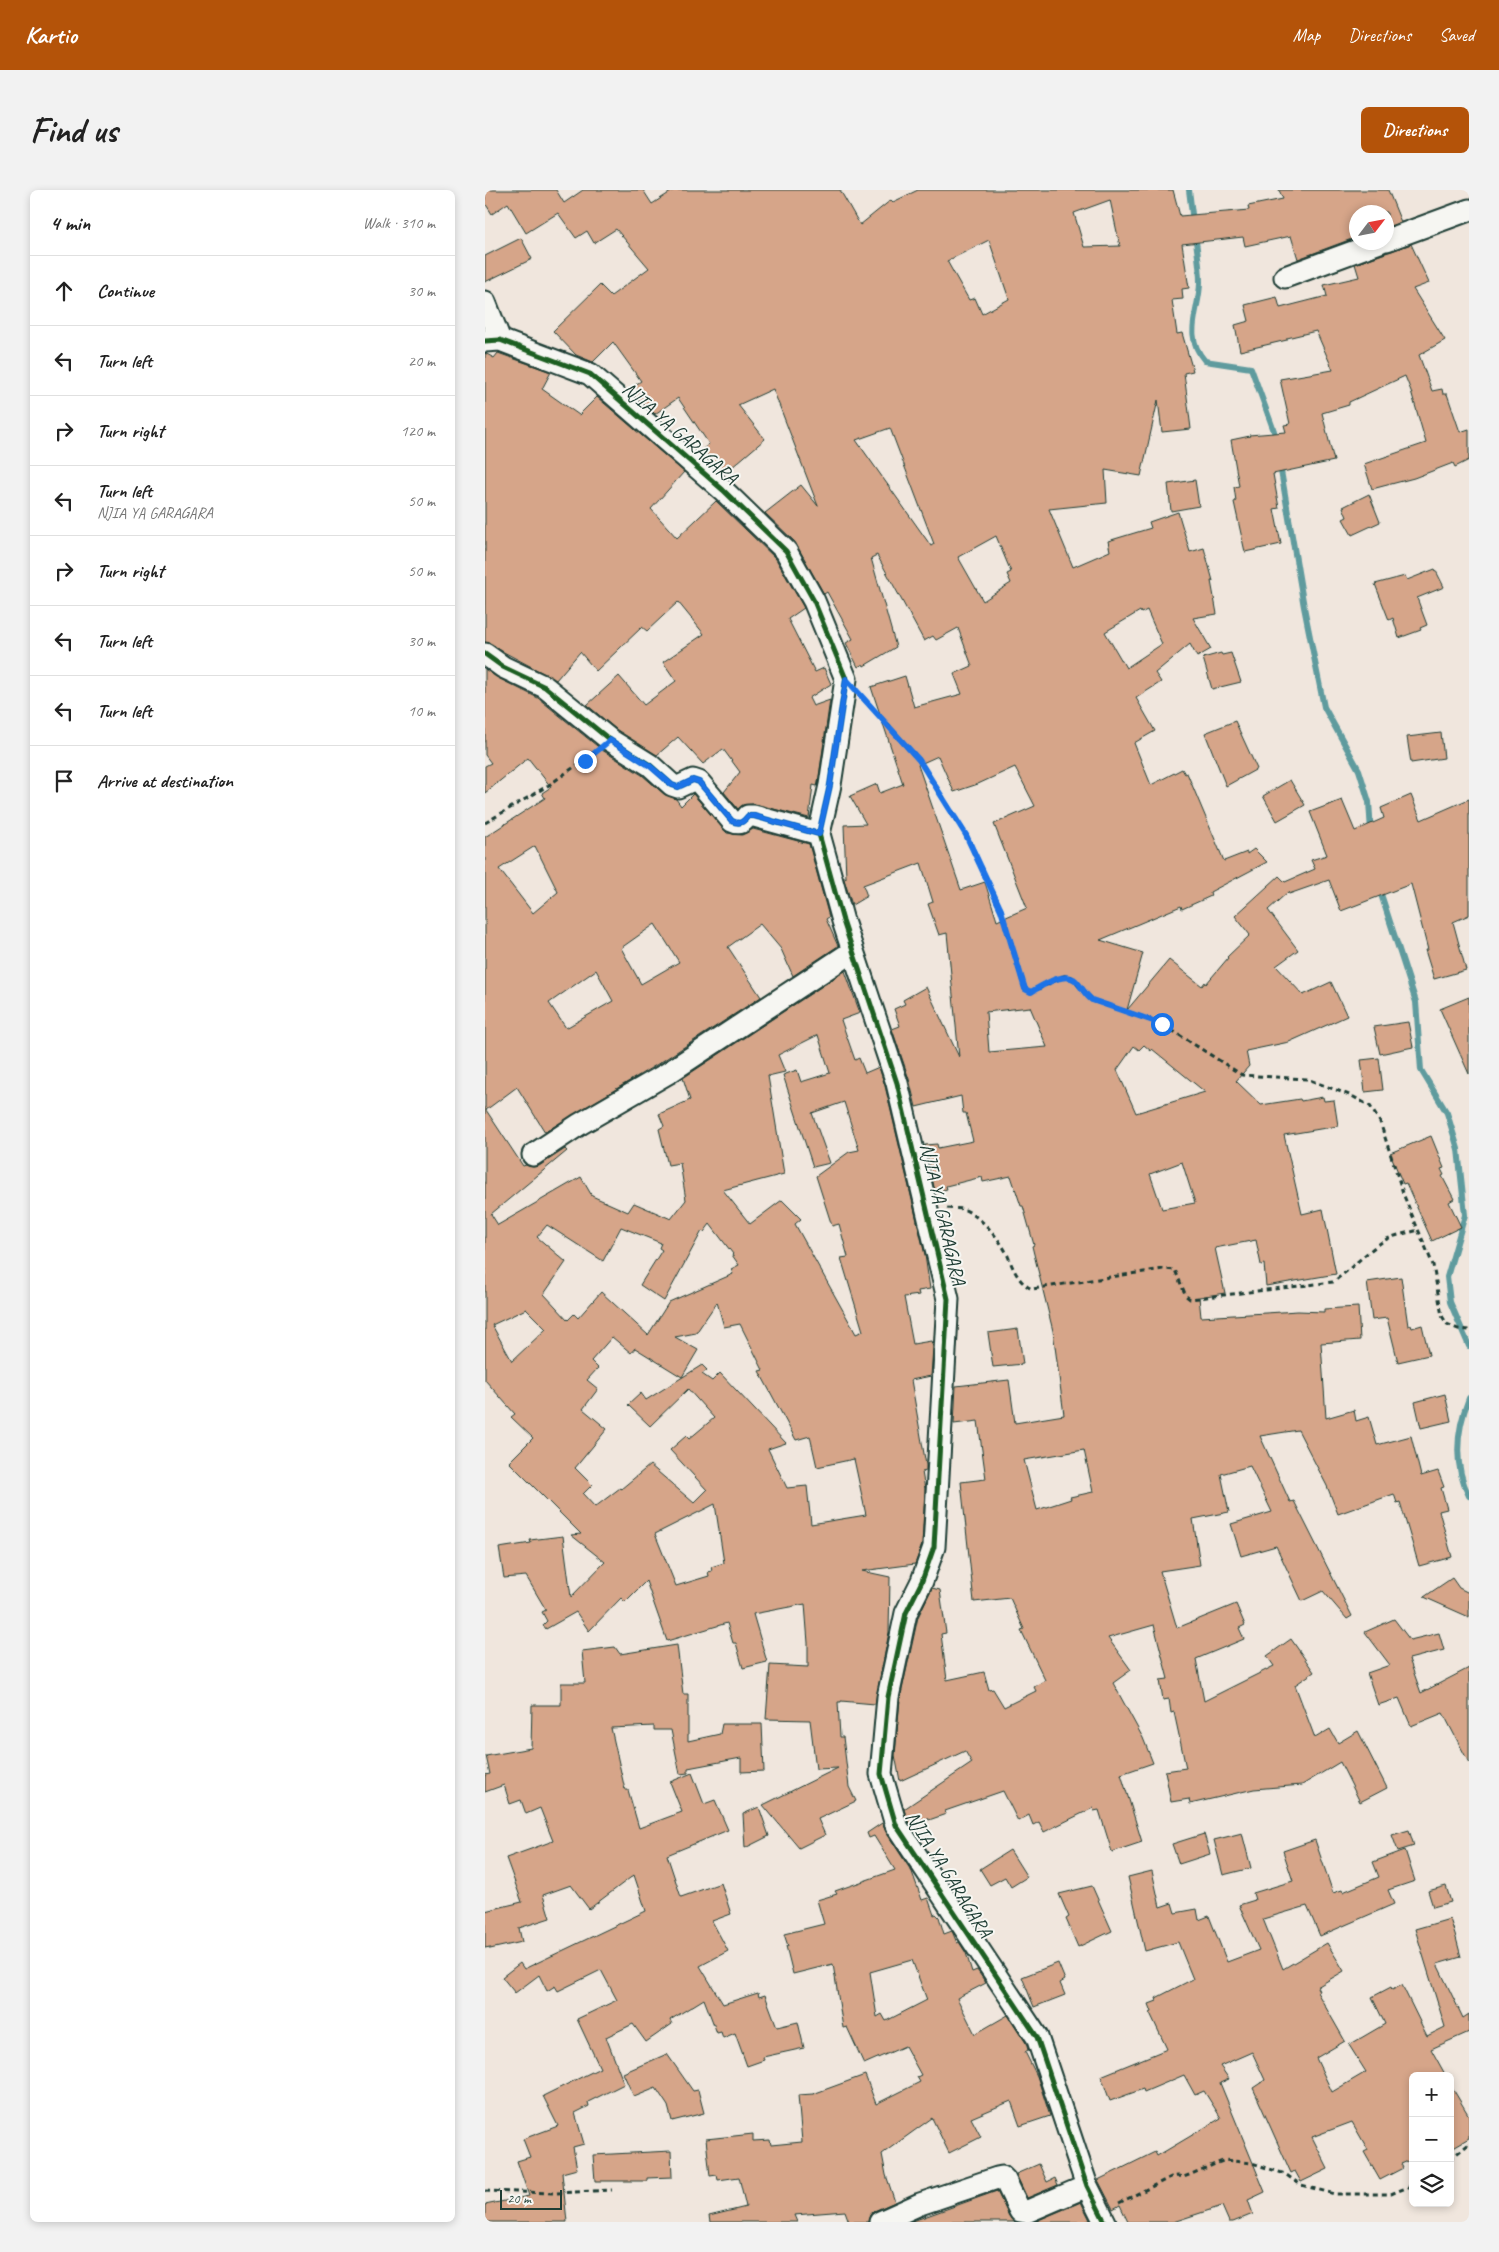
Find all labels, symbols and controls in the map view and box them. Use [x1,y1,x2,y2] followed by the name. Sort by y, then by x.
[25,20,77,50] text: Kartio
[1293,24,1320,46] text: Map
[1348,24,1411,46] text: Directions
[1439,24,1474,46] text: Saved
[1361,107,1469,153] button: Directions
[30,108,117,153] text: Find us
[1349,205,1394,250] north arrow
[50,210,90,236] text: 4 min
[363,213,435,233] text: Walk · 310 m
[50,277,78,305] icon: ahead
[97,279,154,303] text: Continue
[408,281,435,301] text: 30 m
[50,347,78,375] icon: left
[97,349,152,373] text: Turn left
[408,351,435,371] text: 20 m
[617,376,743,490] street label: NJIA YA GARAGARA
[50,417,78,445] icon: right
[97,419,164,443] text: Turn right
[401,421,435,441] text: 120 m
[97,479,152,503] text: Turn left
[50,487,78,515] icon: left
[408,491,435,511] text: 50 m
[97,503,213,523] text: NJIA YA GARAGARA
[50,557,78,585] icon: right
[97,559,164,583] text: Turn right
[408,561,435,581] text: 50 m
[50,627,78,655] icon: left
[97,629,152,653] text: Turn left
[408,631,435,651] text: 30 m
[50,697,78,725] icon: left
[97,699,152,723] text: Turn left
[408,701,435,721] text: 10 m
[574,750,597,773] route end
[50,767,78,795] icon: arrive
[97,769,233,793] text: Arrive at destination
[1151,1013,1174,1036] route start
[915,1141,972,1288] street label: NJIA YA GARAGARA
[900,1806,998,1943] street label: NJIA YA GARAGARA
[1409,2072,1454,2207] map controls
[1409,2072,1454,2117] button: +
[1409,2117,1454,2162] button: −
[1409,2162,1454,2207] button: layers
[500,2187,563,2210] scale bar
[507,2190,531,2207] text: 20 m

